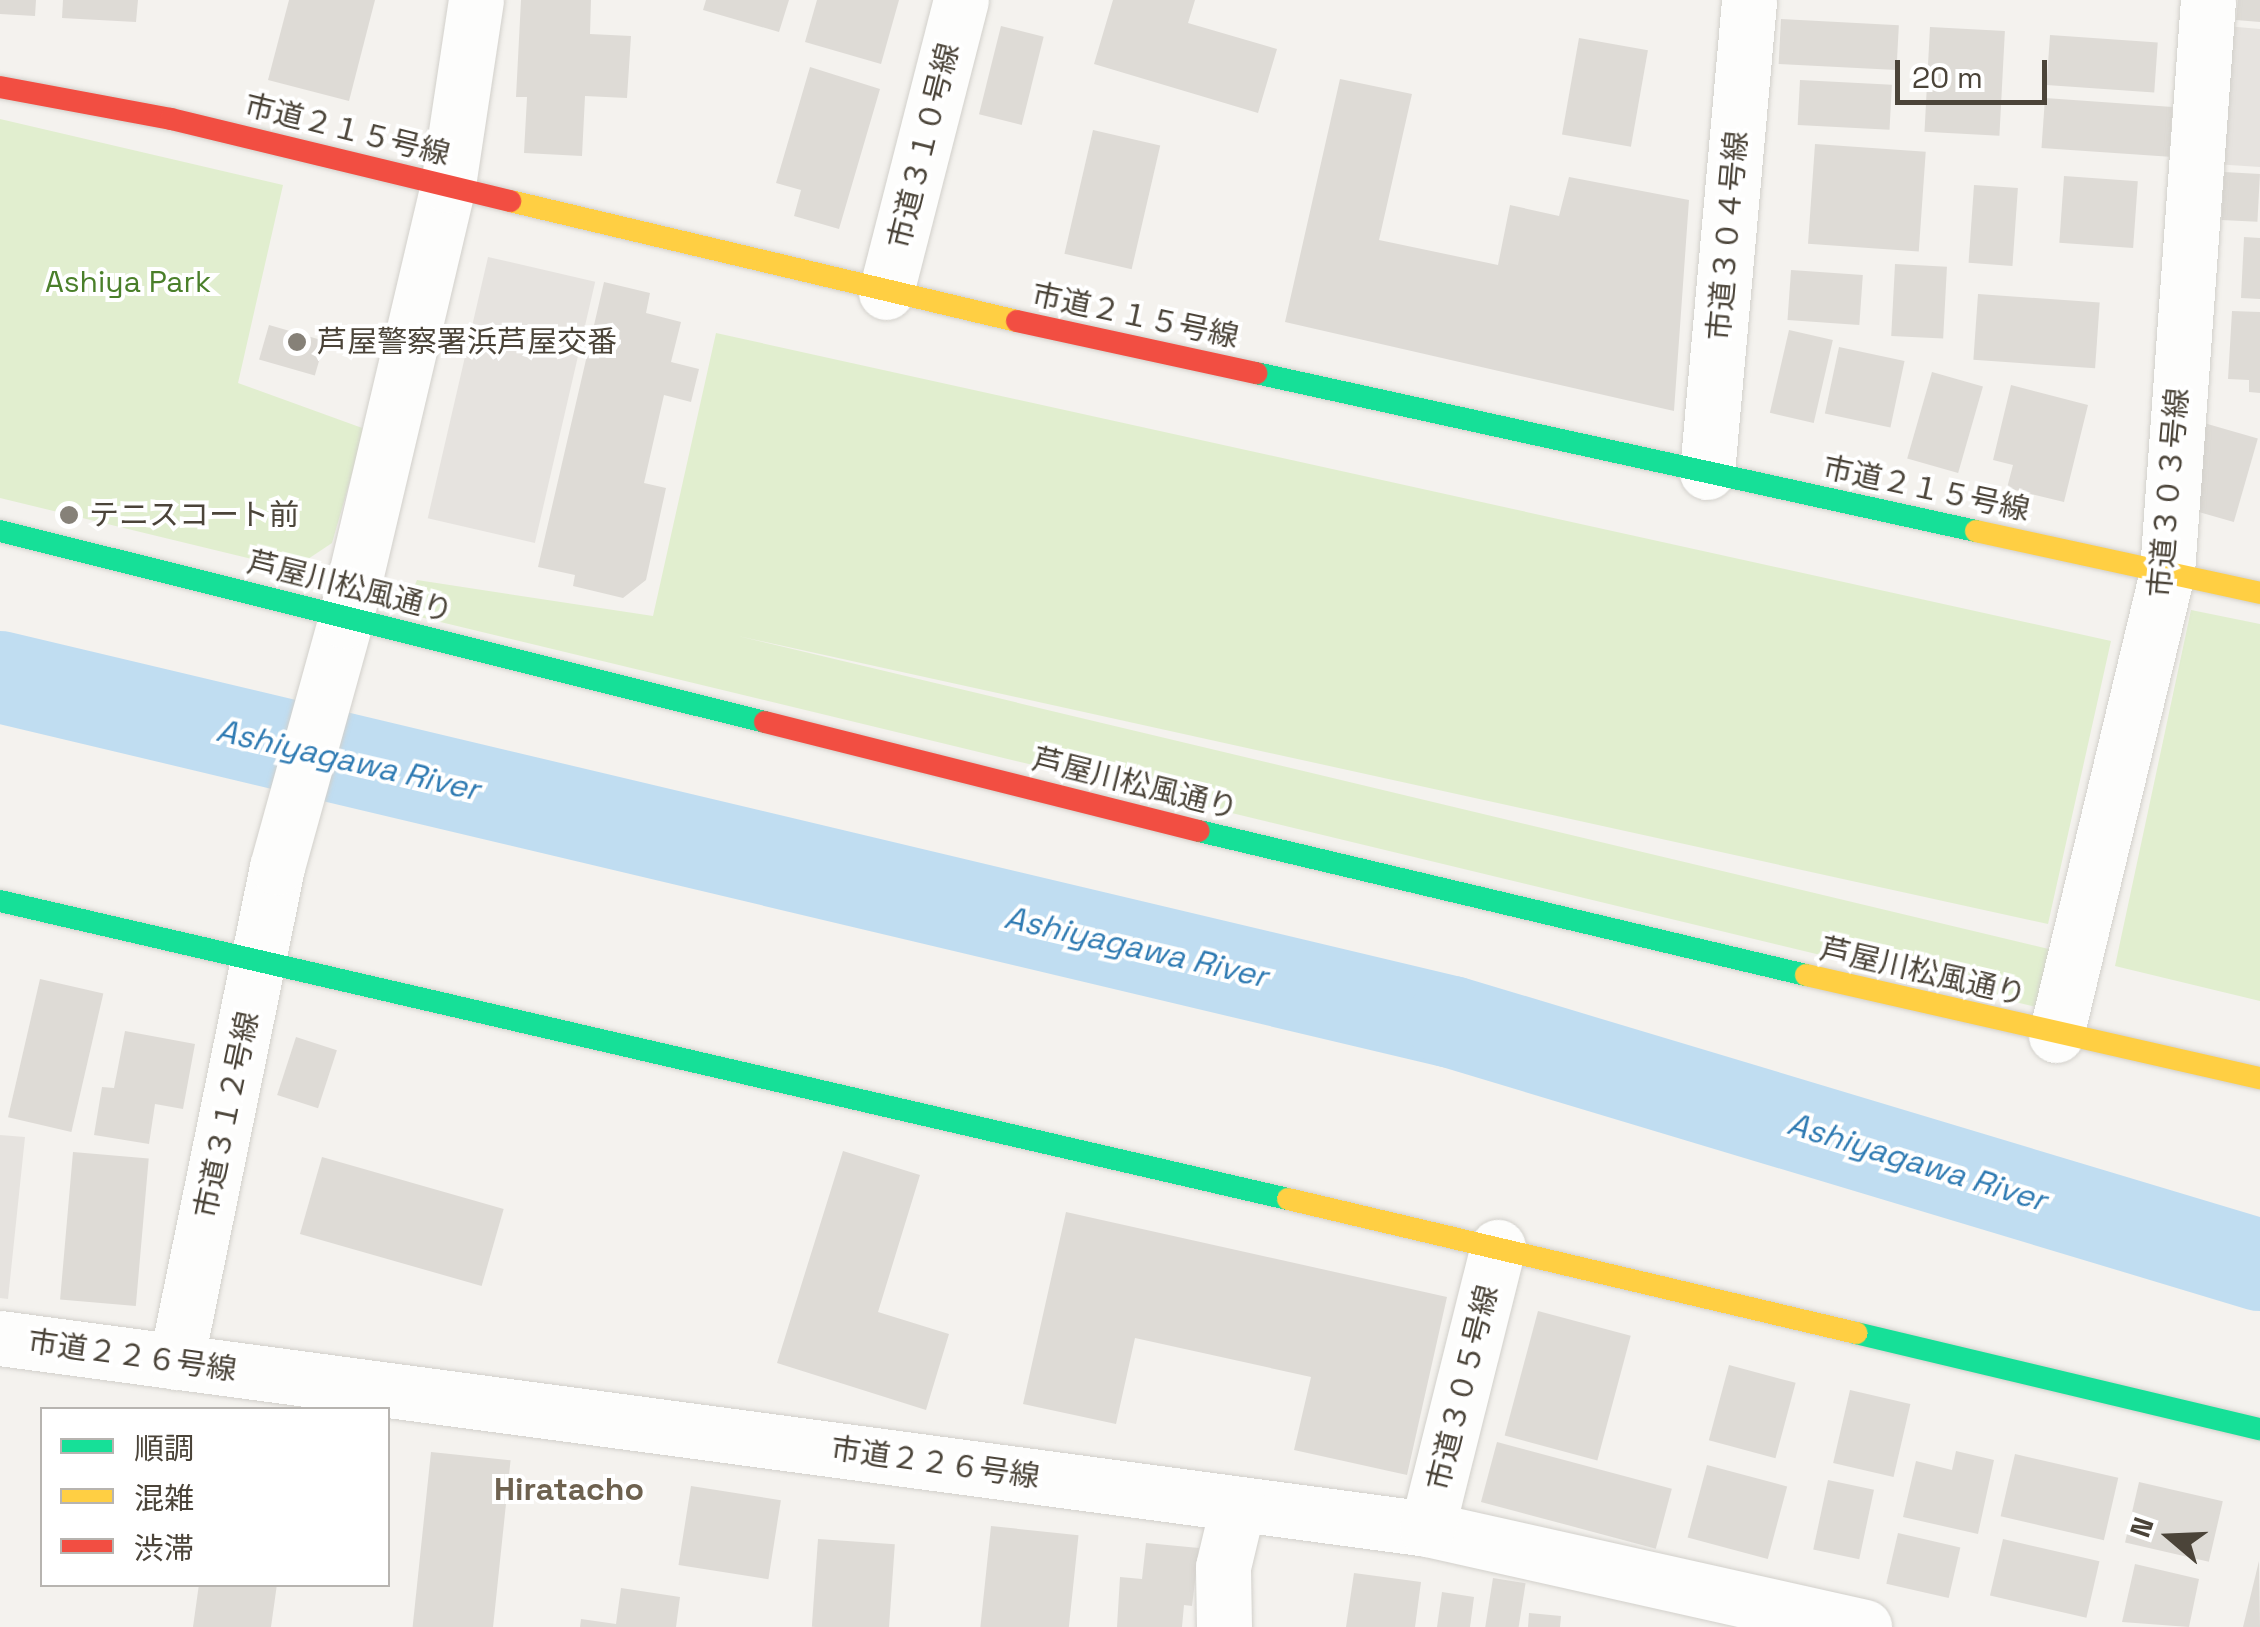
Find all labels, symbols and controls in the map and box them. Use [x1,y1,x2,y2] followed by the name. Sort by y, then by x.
[881,40,967,252] street label: 市道３１０号線
[1900,40,2052,102] scale bar
[1912,58,1983,97] text: 20 m
[241,87,453,173] street label: 市道２１５号線
[1701,130,1755,342] street label: 市道３０４号線
[45,264,211,300] park label: Ashiya Park
[1029,277,1241,355] street label: 市道２１５号線
[317,324,617,360] place label: 芦屋警察署浜芦屋交番
[286,331,308,353] marker: 芦屋警察署浜芦屋交番
[2142,387,2196,599] street label: 市道３０３号線
[1820,450,2032,528] street label: 市道２１５号線
[89,497,299,533] place label: テニスコート前
[58,504,80,526] marker: テニスコート前
[244,544,456,630] street label: 芦屋川松風通り
[213,711,483,809] water label: Ashiyagawa River
[1029,741,1241,827] street label: 芦屋川松風通り
[1001,898,1271,996] water label: Ashiyagawa River
[1817,931,2029,1013] street label: 芦屋川松風通り
[188,1009,266,1221] street label: 市道３１２号線
[1783,1104,2051,1220] water label: Ashiyagawa River
[1420,1282,1506,1494] street label: 市道３０５号線
[26,1324,238,1388] street label: 市道２２６号線
[40,1407,390,1587] legend
[134,1429,194,1468] text: 順調
[829,1431,1041,1495] street label: 市道２２６号線
[494,1470,644,1508] district label: Hiratacho
[134,1479,194,1518] text: 混雑
[2120,1487,2220,1587] north arrow
[2122,1513,2162,1542] text: N
[134,1529,194,1568] text: 渋滞

